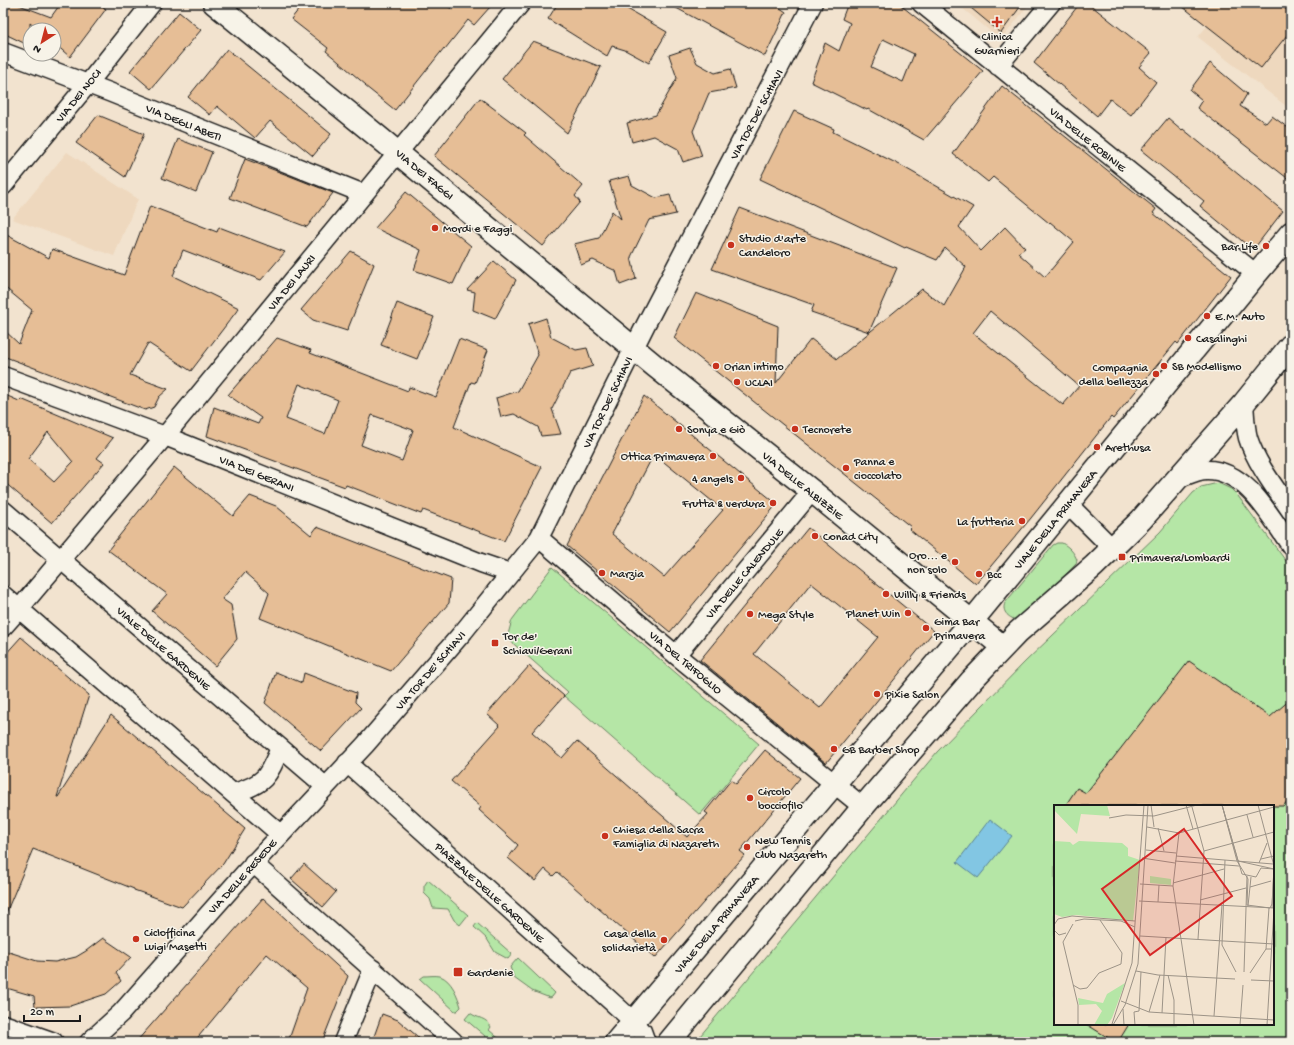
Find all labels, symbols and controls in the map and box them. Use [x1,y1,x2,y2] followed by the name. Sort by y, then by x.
[991,16,1003,28] marker: Clinica Guarnieri
[22,22,62,62] north arrow
[974,31,1020,59] place label: Clinica Guarnieri
[31,42,44,55] text: N
[53,67,106,127] street label: VIA DEI NOCI
[728,67,787,163] street label: VIA TOR DE' SCHIAVI
[142,102,223,145] street label: VIA DEGLI ABETI
[1045,105,1128,176] street label: VIA DELLE ROBINIE
[391,146,456,204] street label: VIA DEI FAGGI
[430,223,440,233] marker: Mordi e Faggi
[443,223,513,237] place label: Mordi e Faggi
[739,233,807,261] place label: Studio d'arte Candeloro
[726,240,736,250] marker: Studio d'arte Candeloro
[1220,241,1259,255] place label: Bar Life
[1261,241,1271,251] marker: Bar Life
[265,252,319,315] street label: VIA DEI LAURI
[1202,311,1212,321] marker: E.M. Auto
[1215,311,1265,325] place label: E.M. Auto
[1183,333,1193,343] marker: Casalinghi
[1196,333,1247,347] place label: Casalinghi
[580,355,637,452] street label: VIA TOR DE' SCHIAVI
[711,361,721,371] marker: Orian intimo
[724,361,784,375] place label: Orian intimo
[1159,361,1169,371] marker: SB Modellismo
[1172,361,1241,375] place label: SB Modellismo
[1079,362,1148,390] place label: Compagnia della bellezza
[1151,369,1161,379] marker: Compagnia della bellezza
[732,377,742,387] marker: UCLAI
[745,377,773,391] place label: UCLAI
[674,424,684,434] marker: Sonya e Giò
[687,424,745,438] place label: Sonya e Giò
[790,424,800,434] marker: Tecnorete
[802,424,852,438] place label: Tecnorete
[1092,442,1102,452] marker: Arethusa
[1105,442,1151,456] place label: Arethusa
[758,449,846,524] street label: VIA DELLE ALBIZZIE
[621,451,705,465] place label: Ottica Primavera
[708,451,718,461] marker: Ottica Primavera
[216,453,296,496] street label: VIA DEI GERANI
[853,456,902,484] place label: Panna e cioccolato
[841,463,851,473] marker: Panna e cioccolato
[1011,467,1102,574] street label: VIALE DELLA PRIMAVERA
[692,473,734,487] place label: 4 angels
[736,473,746,483] marker: 4 angels
[681,498,765,512] place label: Frutta & verdura
[768,498,778,508] marker: Frutta & verdura
[957,516,1014,530] place label: La frutteria
[1017,516,1027,526] marker: La frutteria
[703,526,788,623] street label: VIA DELLE CALENDULE
[810,531,820,541] marker: Conad City
[823,531,878,545] place label: Conad City
[907,550,948,578] place label: Oro... e non solo
[1117,552,1127,562] marker: Primavera/Lombardi
[1129,552,1230,566] place label: Primavera/Lombardi
[950,557,960,567] marker: Oro... e non solo
[597,568,607,578] marker: Marzia
[610,568,644,582] place label: Marzia
[974,569,984,579] marker: Bcc
[986,569,1002,583] place label: Bcc
[881,589,891,599] marker: Willy & Friends
[894,589,966,603] place label: Willy & Friends
[112,604,213,695] street label: VIALE DELLE GARDENIE
[845,608,900,622] place label: Planet Win
[903,608,913,618] marker: Planet Win
[745,609,755,619] marker: Mega Style
[758,609,815,623] place label: Mega Style
[933,616,985,644] place label: Gima Bar Primavera
[921,623,931,633] marker: Gima Bar Primavera
[644,628,724,698] street label: VIA DEL TRIFOGLIO
[393,629,470,714] street label: VIA TOR DE' SCHIAVI
[502,631,573,659] place label: Tor de' Schiavi/Gerani
[490,638,500,648] marker: Tor de' Schiavi/Gerani
[872,689,882,699] marker: Pixie Salon
[884,689,939,703] place label: Pixie Salon
[829,744,839,754] marker: GB Barber Shop
[842,744,919,758] place label: GB Barber Shop
[758,786,803,814] place label: Circolo bocciofilo
[745,793,755,803] marker: Circolo bocciofilo
[1054,805,1274,1025] inset map
[612,824,720,852] place label: Chiesa della Sacra Famiglia di Nazareth
[600,831,610,841] marker: Chiesa della Sacra Famiglia di Nazareth
[755,835,828,863] place label: New Tennis Club Nazareth
[205,837,281,918] street label: VIA DELLE RESEDE
[430,840,547,947] street label: PIAZZALE DELLE GARDENIE
[742,842,752,852] marker: New Tennis Club Nazareth
[672,873,763,978] street label: VIALE DELLA PRIMAVERA
[144,927,207,955] place label: Ciclofficina Luigi Masetti
[602,928,656,956] place label: Casa della solidarietà
[131,934,141,944] marker: Ciclofficina Luigi Masetti
[659,935,669,945] marker: Casa della solidarietà
[452,966,464,978] marker: Gardenie
[467,967,514,981] place label: Gardenie
[24,997,80,1023] scale bar
[30,1006,55,1020] text: 20 m

